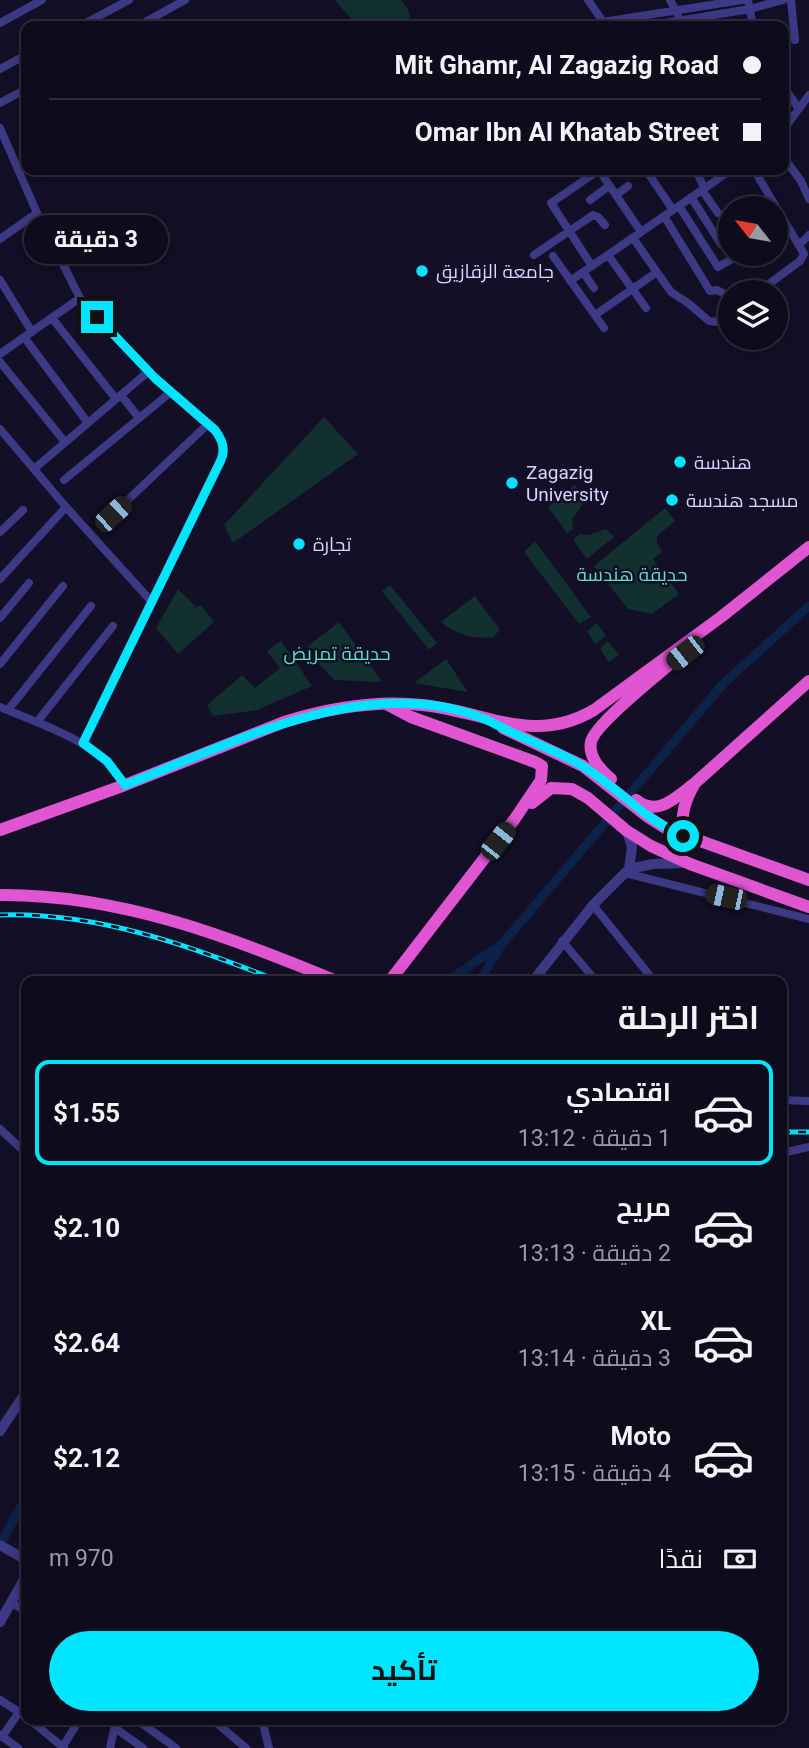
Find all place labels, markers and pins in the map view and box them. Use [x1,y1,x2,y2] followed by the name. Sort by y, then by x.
[436,260,554,284] place label: جامعة الزقازيق
[414,263,430,279] marker: جامعة الزقازيق
[694,451,752,474] place label: هندسة
[672,454,688,470] marker: هندسة
[526,461,609,506] place label: Zagazig University
[504,475,520,491] marker: Zagazig University
[686,489,798,512] place label: مسجد هندسة
[664,492,680,508] marker: مسجد هندسة
[313,533,351,556] place label: تجارة
[291,536,307,552] marker: تجارة

